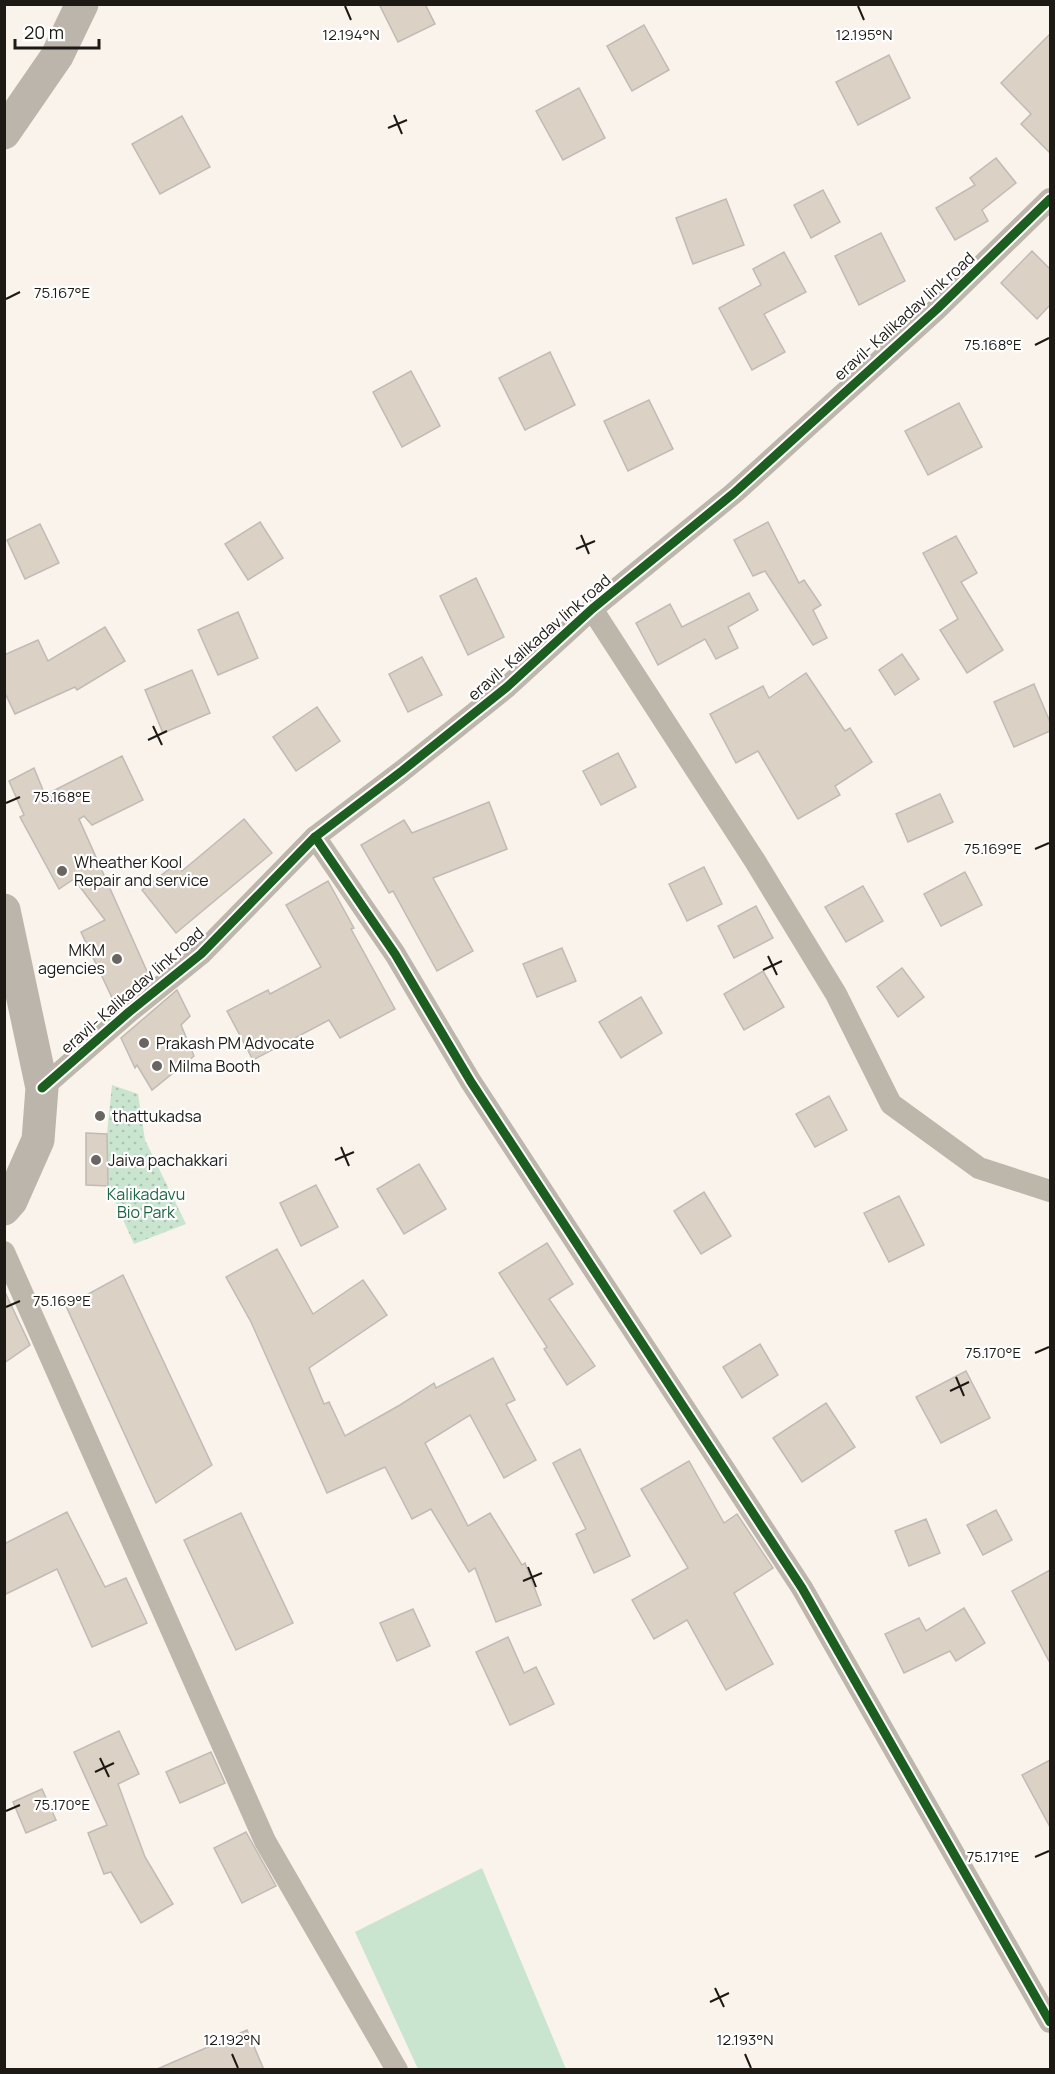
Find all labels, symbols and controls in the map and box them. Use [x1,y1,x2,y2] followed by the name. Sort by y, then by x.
[15,12,99,50] scale bar
[24,20,64,44] text: 20 m
[322,24,380,45] text: 12.194°N
[835,24,893,45] text: 12.195°N
[829,247,979,385] street label: eravil- Kalikadav link road
[34,282,90,303] text: 75.167°E
[964,334,1022,355] text: 75.168°E
[463,569,615,705] street label: eravil- Kalikadav link road
[33,786,91,807] text: 75.168°E
[964,838,1022,859] text: 75.169°E
[74,851,209,891] place label: Wheather Kool Repair and service
[55,864,69,878] marker: Wheather Kool Repair and service
[56,922,208,1058] street label: eravil- Kalikadav link road
[38,939,105,979] place label: MKM agencies
[110,952,124,966] marker: MKM agencies
[156,1032,314,1054] place label: Prakash PM Advocate
[137,1036,151,1050] marker: Prakash PM Advocate
[169,1055,260,1077] place label: Milma Booth
[150,1059,164,1073] marker: Milma Booth
[112,1105,202,1127] place label: thattukadsa
[93,1109,107,1123] marker: thattukadsa
[108,1149,228,1171] place label: Jaiva pachakkari
[89,1153,103,1167] marker: Jaiva pachakkari
[107,1183,185,1223] park label: Kalikadavu Bio Park
[33,1290,91,1311] text: 75.169°E
[965,1342,1021,1363] text: 75.170°E
[34,1794,90,1815] text: 75.170°E
[967,1846,1019,1867] text: 75.171°E
[203,2029,261,2050] text: 12.192°N
[717,2029,773,2050] text: 12.193°N

